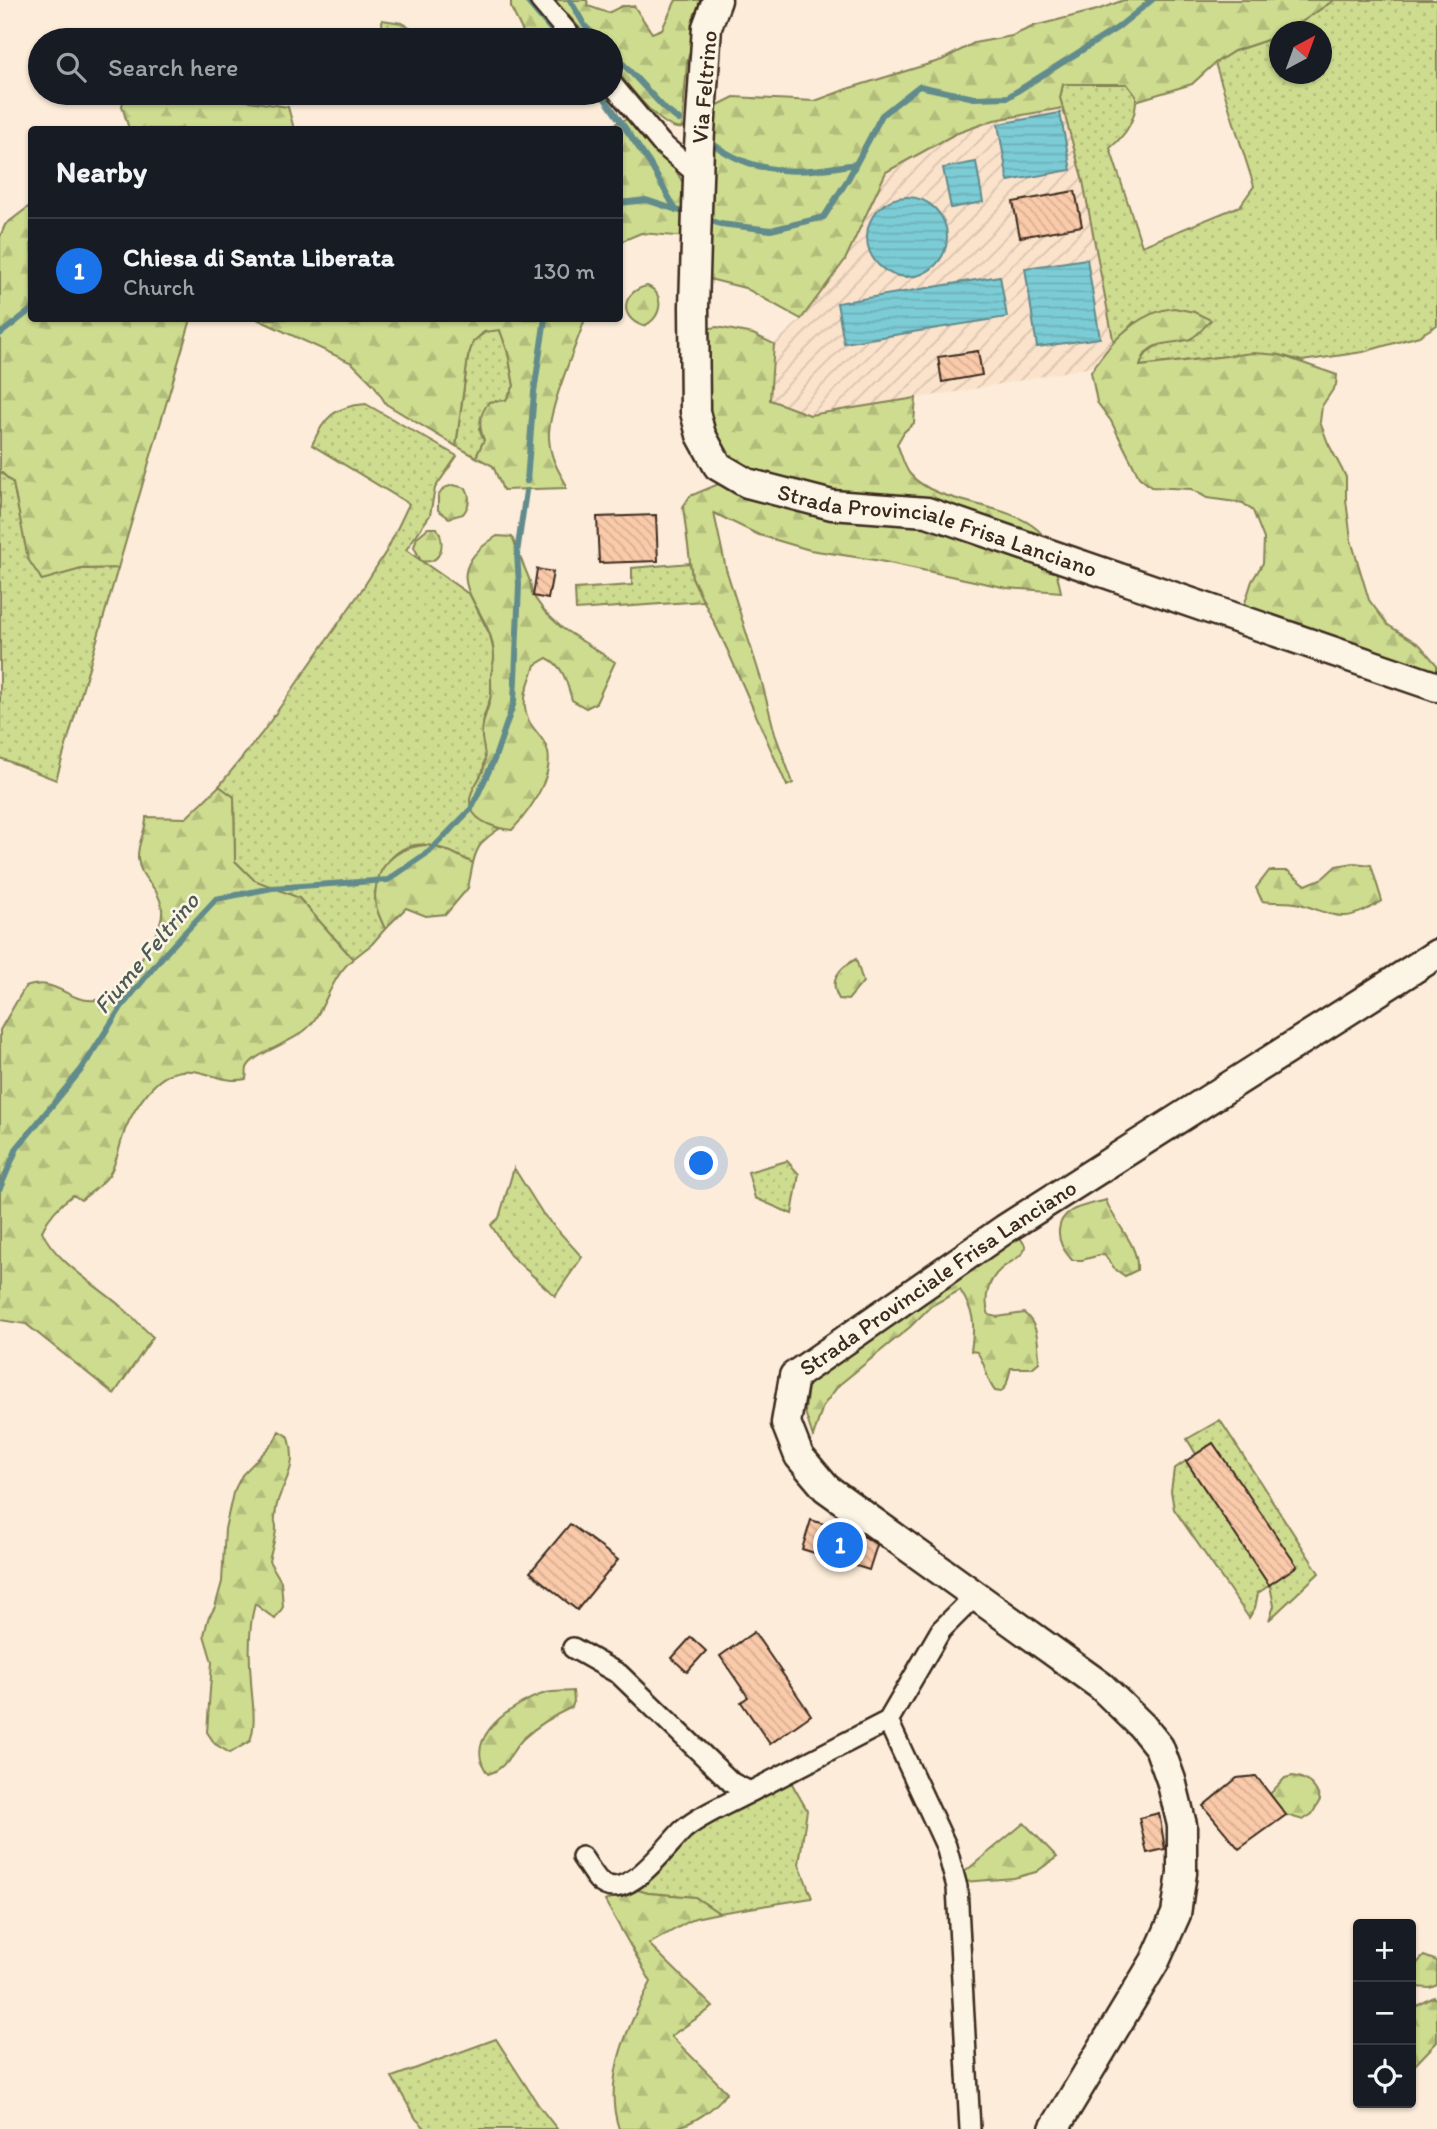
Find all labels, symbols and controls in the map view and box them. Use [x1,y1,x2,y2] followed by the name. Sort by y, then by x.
[1269,21,1332,84] north arrow
[28,28,623,105] search box
[685,29,723,145] street label: Via Feltrino
[52,48,90,86] icon: search
[108,51,238,83] text: Search here
[56,153,147,190] text: Nearby
[123,241,394,273] text: Chiesa di Santa Liberata
[74,257,84,285] text: 1
[533,257,595,285] text: 130 m
[123,273,195,301] text: Church
[775,478,1101,583] street label: Strada Provinciale Frisa Lanciano
[87,886,206,1019] water label: Fiume Feltrino
[684,1146,718,1180] your location
[794,1173,1082,1382] street label: Strada Provinciale Frisa Lanciano
[817,1519,863,1571] pin: 1
[1353,1919,1416,2108] map controls
[1353,1919,1416,1982] button: +
[1353,1982,1416,2045] button: −
[1353,2045,1416,2108] button: locate

